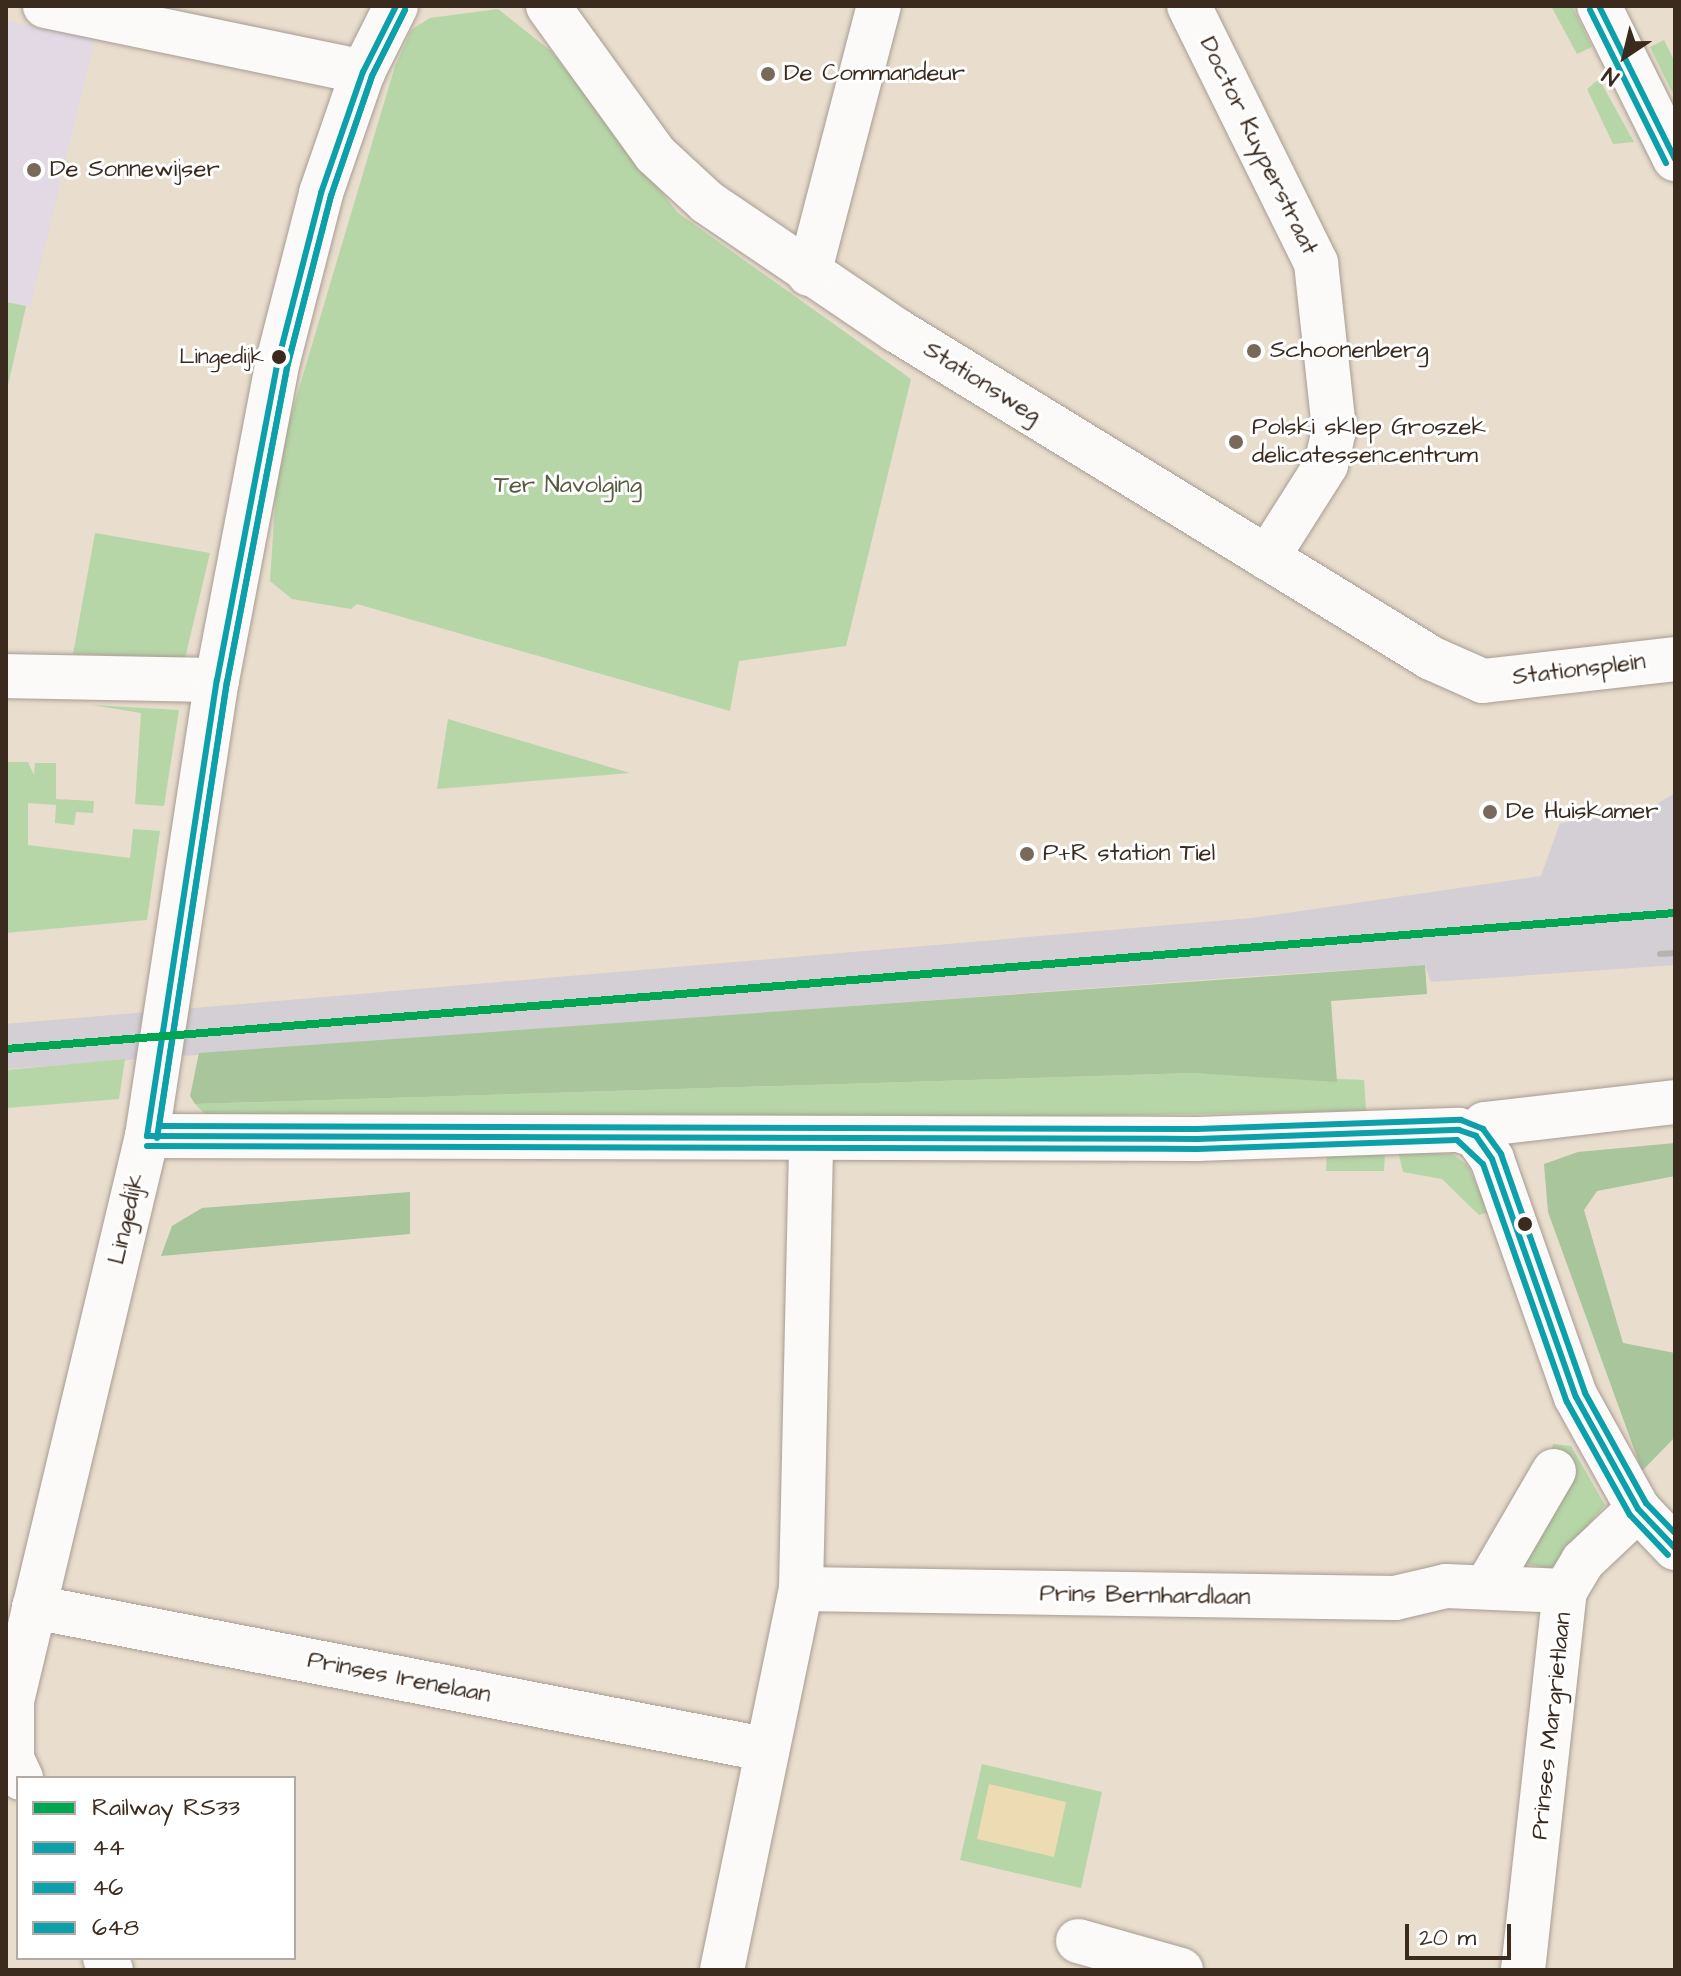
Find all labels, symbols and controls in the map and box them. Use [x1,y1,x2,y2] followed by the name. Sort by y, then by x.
[1585,16,1665,96] north arrow
[1193,32,1323,260] street label: Doctor Kuyperstraat
[1596,59,1625,93] text: N
[784,60,965,88] place label: De Commandeur
[759,65,777,83] marker: De Commandeur
[50,156,220,184] place label: De Sonnewijser
[25,161,43,179] marker: De Sonnewijser
[918,336,1046,430] street label: Stationsweg
[1270,337,1429,365] place label: Schoonenberg
[1245,342,1263,360] marker: Schoonenberg
[179,344,264,370] place label: Lingedijk
[271,349,287,365] marker: Lingedijk
[1252,414,1486,470] place label: Polski sklep Groszek delicatessencentrum
[1227,433,1245,451] marker: Polski sklep Groszek delicatessencentrum
[494,472,642,500] park label: Ter Navolging
[1511,648,1647,692] street label: Stationsplein
[1506,798,1658,826] place label: De Huiskamer
[1481,803,1499,821] marker: De Huiskamer
[1043,840,1215,868] place label: P+R station Tiel
[1018,845,1036,863] marker: P+R station Tiel
[103,1171,151,1267] street label: Lingedijk
[1517,1216,1533,1232] unlabelled marker
[1039,1580,1251,1612] street label: Prins Bernhardlaan
[1526,1611,1578,1841] street label: Prinses Margrietlaan
[305,1646,493,1710] street label: Prinses Irenelaan
[16,1776,296,1960] legend
[92,1791,240,1825] text: Railway RS33
[92,1831,125,1865] text: 44
[92,1871,123,1905] text: 46
[1409,1908,1515,1958] scale bar
[92,1911,139,1945] text: 648
[1419,1921,1476,1955] text: 20 m

